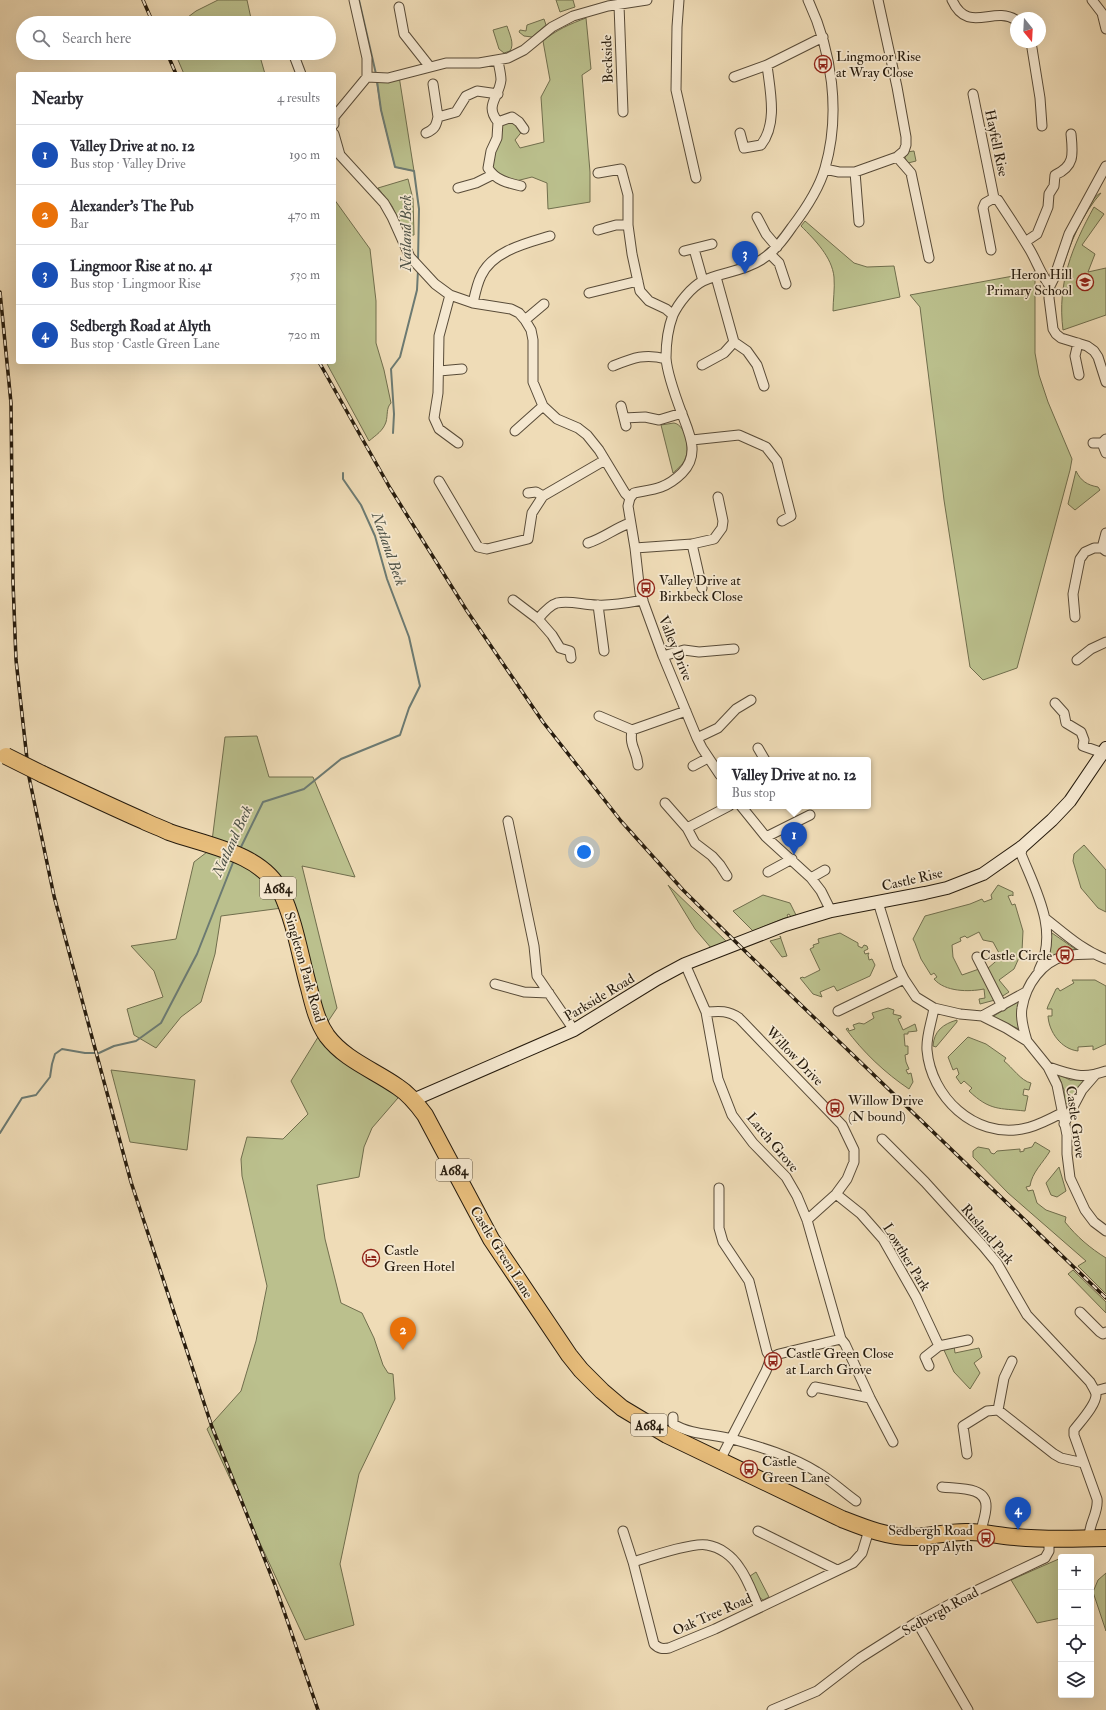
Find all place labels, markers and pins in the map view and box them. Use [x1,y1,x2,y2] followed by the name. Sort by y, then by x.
[836,48,921,82] place label: Lingmoor Rise at Wray Close
[813,54,833,74] bus stop icon: Lingmoor Rise at Wray Close
[732,241,758,274] pin: 3
[986,266,1072,300] place label: Heron Hill Primary School
[1075,272,1095,292] school or university icon: Heron Hill Primary School
[659,572,743,605] place label: Valley Drive at Birkbeck Close
[636,578,656,598] bus stop icon: Valley Drive at Birkbeck Close
[781,822,807,855] pin: 1
[1055,945,1075,965] bus stop icon: Castle Circle
[980,947,1052,964] place label: Castle Circle
[847,1092,924,1125] place label: Willow Drive (N bound)
[825,1098,845,1118] bus stop icon: Willow Drive (N bound)
[384,1242,455,1275] place label: Castle Green Hotel
[361,1248,381,1268] hotel icon: Castle Green Hotel
[390,1317,416,1350] pin: 2
[786,1345,894,1378] place label: Castle Green Close at Larch Grove
[763,1351,783,1371] bus stop icon: Castle Green Close at Larch Grove
[762,1453,830,1486] place label: Castle Green Lane
[739,1459,759,1479] bus stop icon: Castle Green Lane
[1005,1497,1031,1530] pin: 4
[888,1522,974,1556] place label: Sedbergh Road opp Alyth
[976,1528,996,1548] bus stop icon: Sedbergh Road opp Alyth

